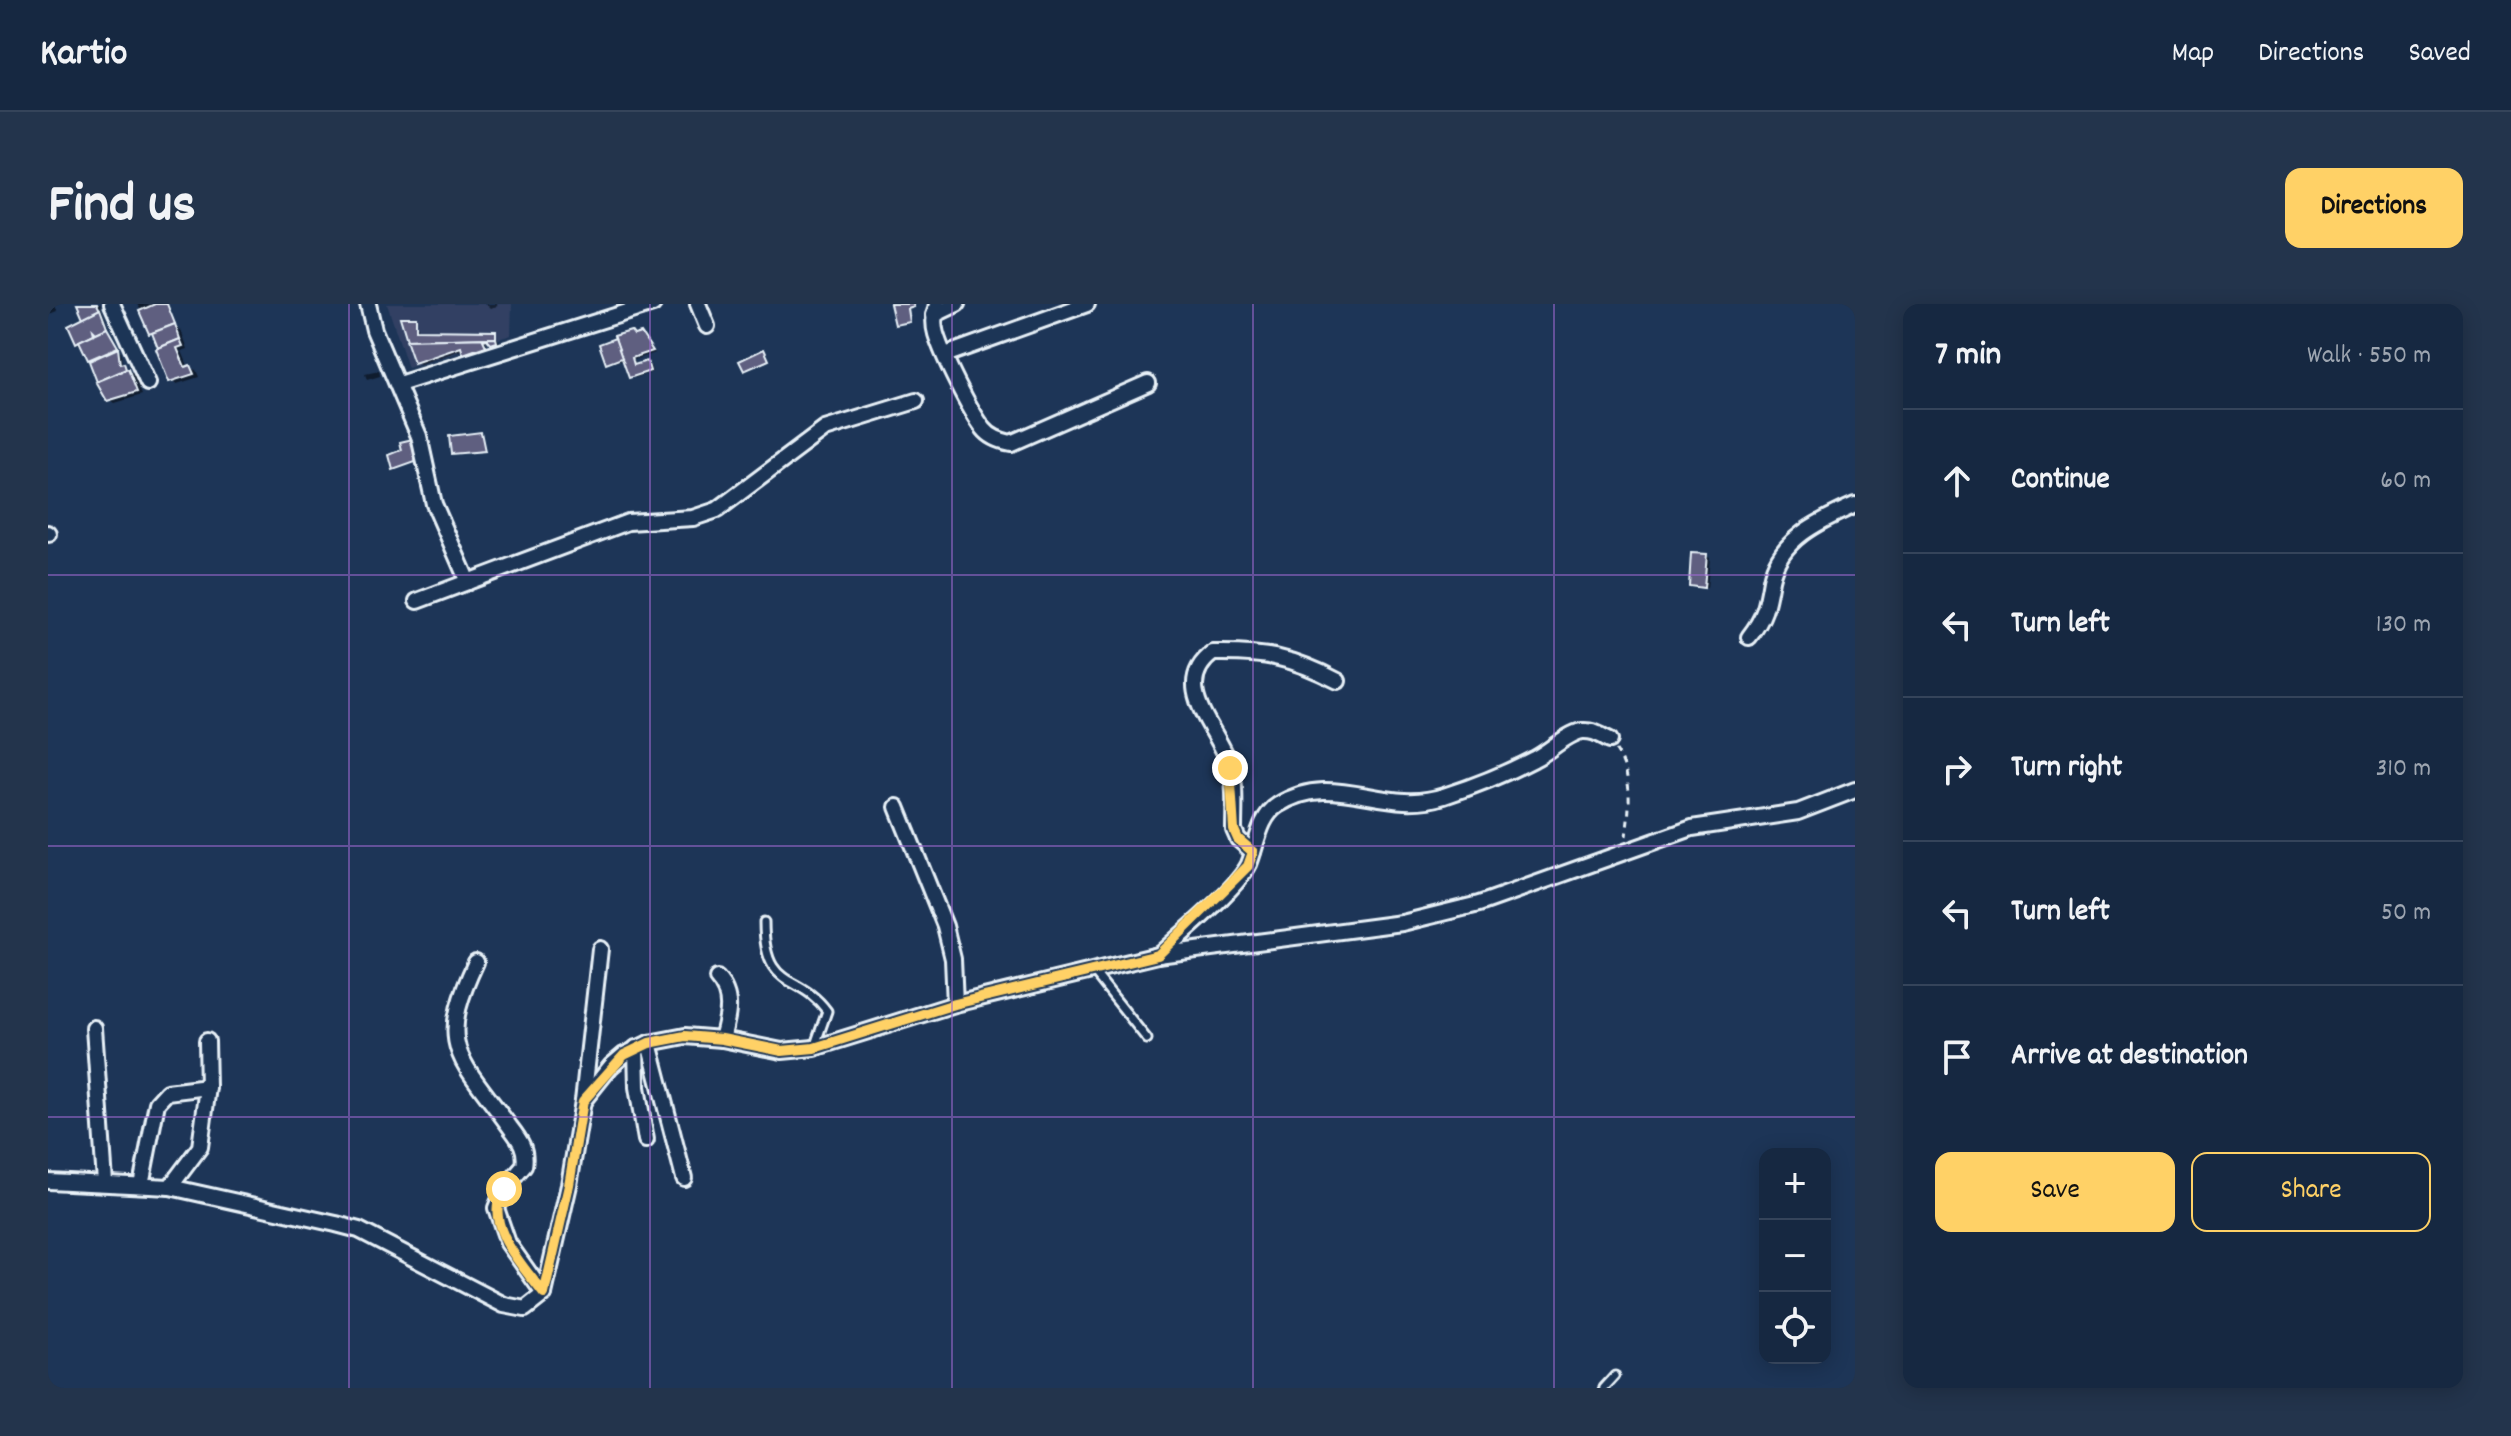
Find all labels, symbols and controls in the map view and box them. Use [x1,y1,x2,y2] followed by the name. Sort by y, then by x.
[40,28,127,83] text: Kartio
[2172,35,2214,75] text: Map
[2258,35,2364,75] text: Directions
[2408,35,2471,75] text: Saved
[48,168,196,248] text: Find us
[2285,168,2463,248] button: Directions
[1935,332,2001,381] text: 7 min
[2307,338,2431,375] text: Walk · 550 m
[1935,459,1979,503] icon: ahead
[2011,460,2110,503] text: Continue
[2380,463,2431,500] text: 60 m
[1935,603,1979,647] icon: left
[2011,604,2110,647] text: Turn left
[2376,607,2431,644] text: 130 m
[1935,747,1979,791] icon: right
[2011,748,2122,791] text: Turn right
[1212,750,1248,786] route end
[2376,751,2431,788] text: 310 m
[1935,891,1979,935] icon: left
[2011,892,2110,935] text: Turn left
[2381,895,2431,932] text: 50 m
[1935,1035,1979,1079] icon: arrive
[2011,1036,2248,1079] text: Arrive at destination
[1759,1148,1831,1364] map controls
[1759,1148,1831,1220] button: +
[1935,1152,2175,1232] button: Save
[2191,1152,2431,1232] button: Share
[486,1171,522,1207] route start
[1759,1220,1831,1292] button: −
[1759,1292,1831,1364] button: locate

